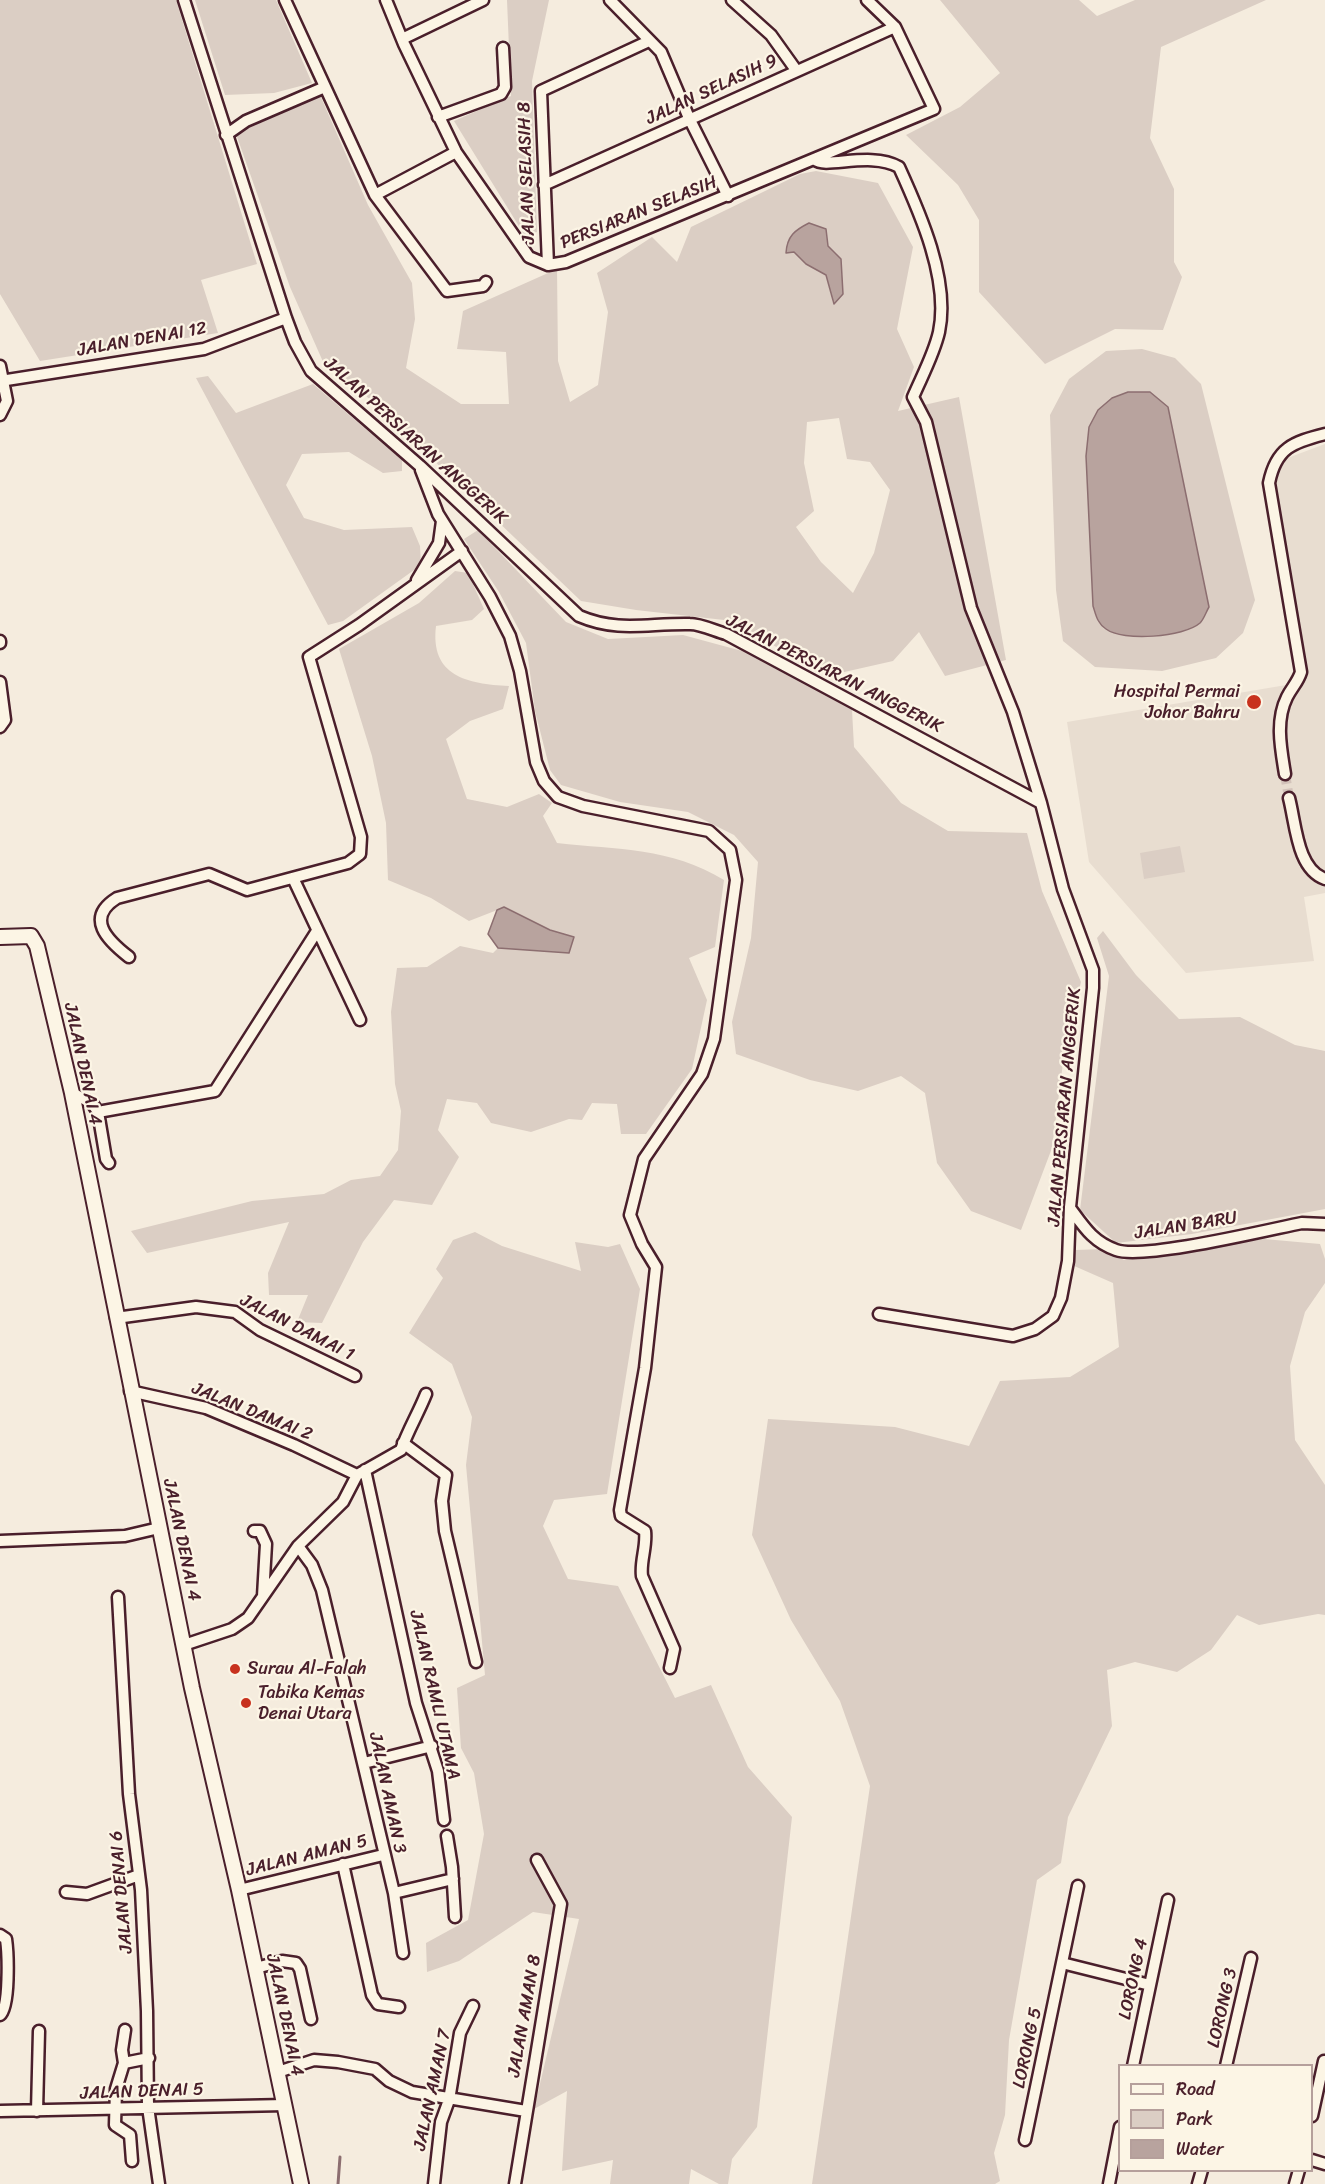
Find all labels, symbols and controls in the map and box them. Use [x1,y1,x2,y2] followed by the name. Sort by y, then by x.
[643,50,781,130] street label: JALAN SELASIH 9
[514,101,540,245] street label: JALAN SELASIH 8
[557,172,721,254] street label: PERSIARAN SELASIH
[76,318,208,362] street label: JALAN DENAI 12
[319,353,511,529] street label: JALAN PERSIARAN ANGGERIK
[722,610,946,738] street label: JALAN PERSIARAN ANGGERIK
[1114,681,1240,724] place label: Hospital Permai Johor Bahru
[1245,693,1263,711] marker: Hospital Permai Johor Bahru
[1044,987,1086,1227] street label: JALAN PERSIARAN ANGGERIK
[59,1001,105,1127] street label: JALAN DENAI 4
[1133,1207,1239,1245] street label: JALAN BARU
[236,1290,358,1366] street label: JALAN DAMAI 1
[189,1378,315,1446] street label: JALAN DAMAI 2
[158,1477,204,1603] street label: JALAN DENAI 4
[404,1608,464,1782] street label: JALAN RAMLI UTAMA
[247,1658,366,1680] place label: Surau Al-Falah
[228,1662,242,1676] marker: Surau Al-Falah
[258,1682,365,1724] place label: Tabika Kemas Denai Utara
[239,1696,253,1710] marker: Tabika Kemas Denai Utara
[364,1731,410,1855] street label: JALAN AMAN 3
[106,1830,138,1954] street label: JALAN DENAI 6
[244,1831,370,1881] street label: JALAN AMAN 5
[1115,1936,1153,2022] street label: LORONG 4
[261,1952,307,2078] street label: JALAN DENAI 4
[504,1953,546,2079] street label: JALAN AMAN 8
[1203,1966,1243,2050] street label: LORONG 3
[1009,2006,1047,2090] street label: LORONG 5
[410,2027,456,2153] street label: JALAN AMAN 7
[1118,2064,1313,2172] legend
[1176,2073,1215,2105] text: Road
[80,2079,204,2105] street label: JALAN DENAI 5
[1176,2103,1213,2135] text: Park
[1176,2133,1223,2165] text: Water

